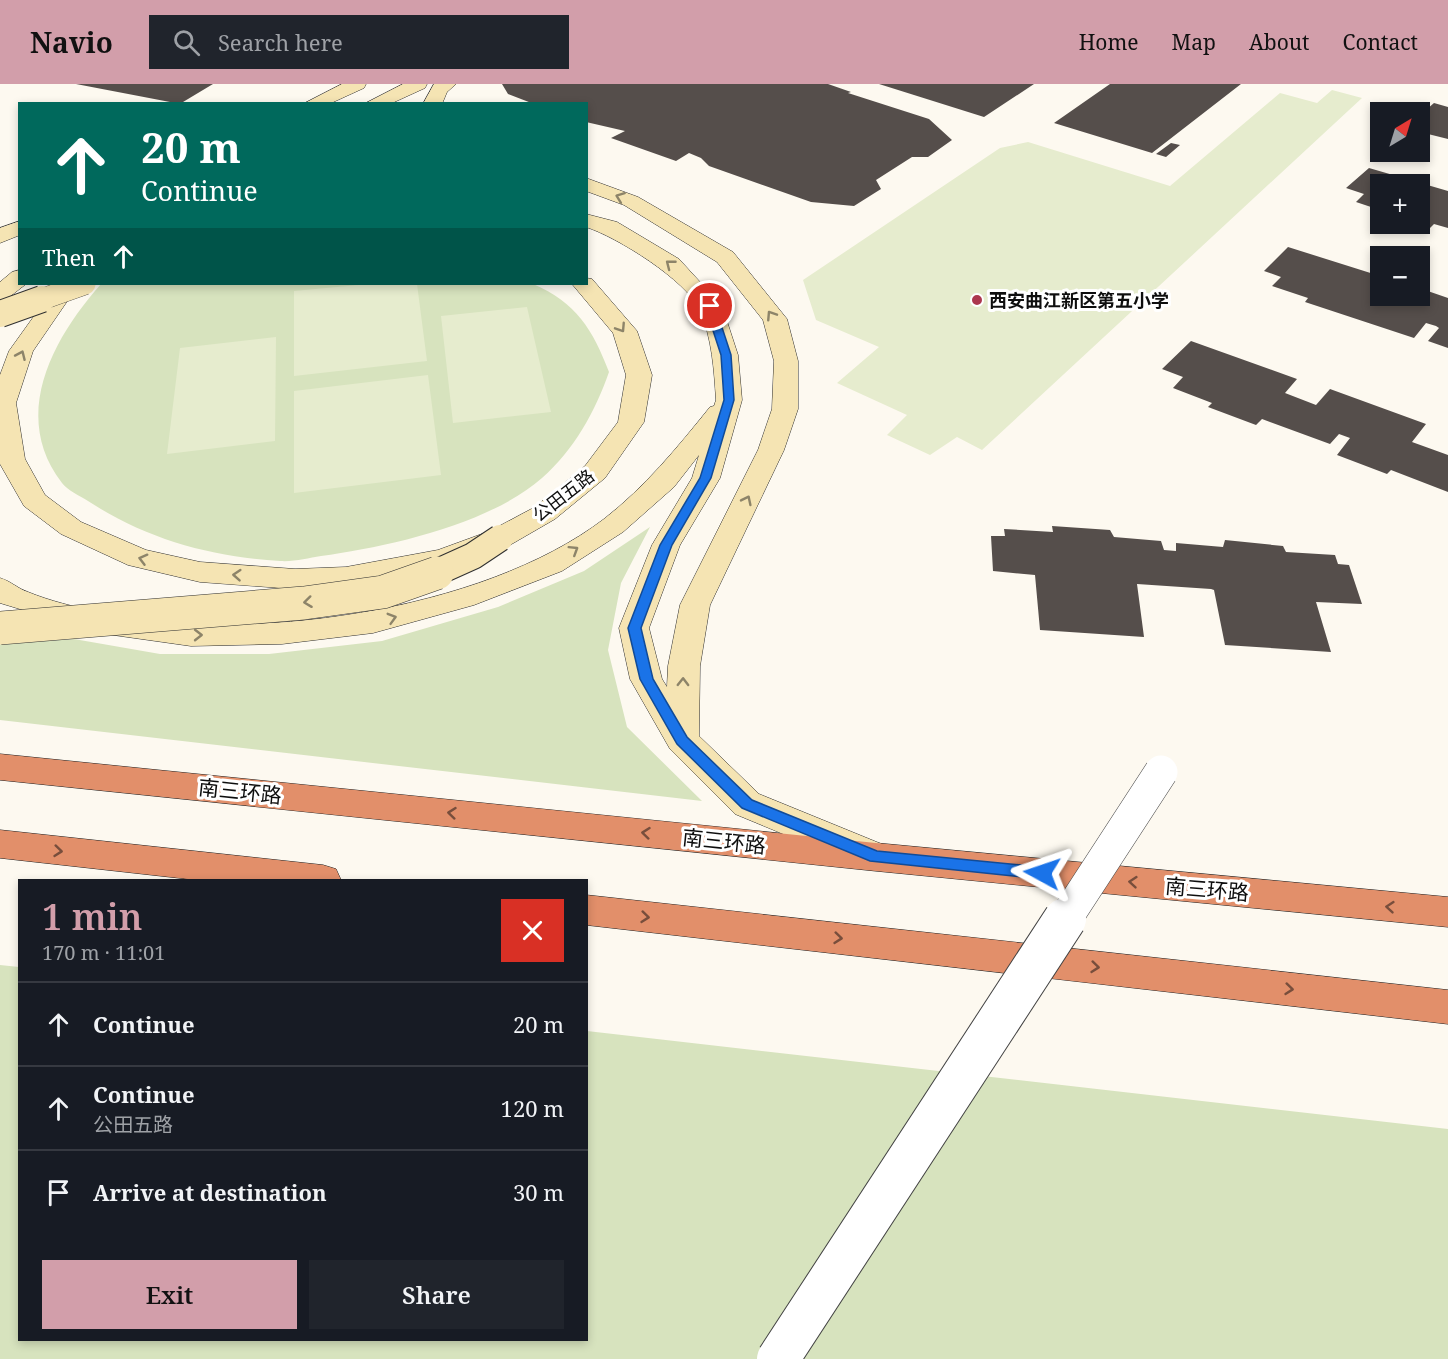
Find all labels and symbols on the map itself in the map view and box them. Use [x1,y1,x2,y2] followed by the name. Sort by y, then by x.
[1370,102,1430,162] north arrow
[616,192,626,205] one-way arrow
[666,261,677,272] one-way arrow
[684,280,735,331] pin
[989,288,1169,312] place label: 西安曲江新区第五小学
[970,293,984,307] marker: 西安曲江新区第五小学
[767,311,778,322] one-way arrow
[614,321,625,332] one-way arrow
[13,351,25,362] one-way arrow
[527,463,599,527] street label: 公田五路
[739,495,751,506] one-way arrow
[568,545,578,557] one-way arrow
[138,554,149,566] one-way arrow
[233,569,242,582] one-way arrow
[303,596,312,608] one-way arrow
[386,613,397,625] one-way arrow
[194,628,203,641] one-way arrow
[677,677,690,686] one-way arrow
[197,773,283,809] street label: 南三环路
[448,807,457,820] one-way arrow
[681,823,767,859] street label: 南三环路
[642,827,651,840] one-way arrow
[1010,841,1074,905] position arrow
[54,844,63,857] one-way arrow
[1164,871,1250,907] street label: 南三环路
[1128,876,1138,889] one-way arrow
[1385,901,1394,914] one-way arrow
[640,910,649,922] one-way arrow
[834,932,843,944] one-way arrow
[1090,960,1099,973] one-way arrow
[1284,982,1293,995] one-way arrow

